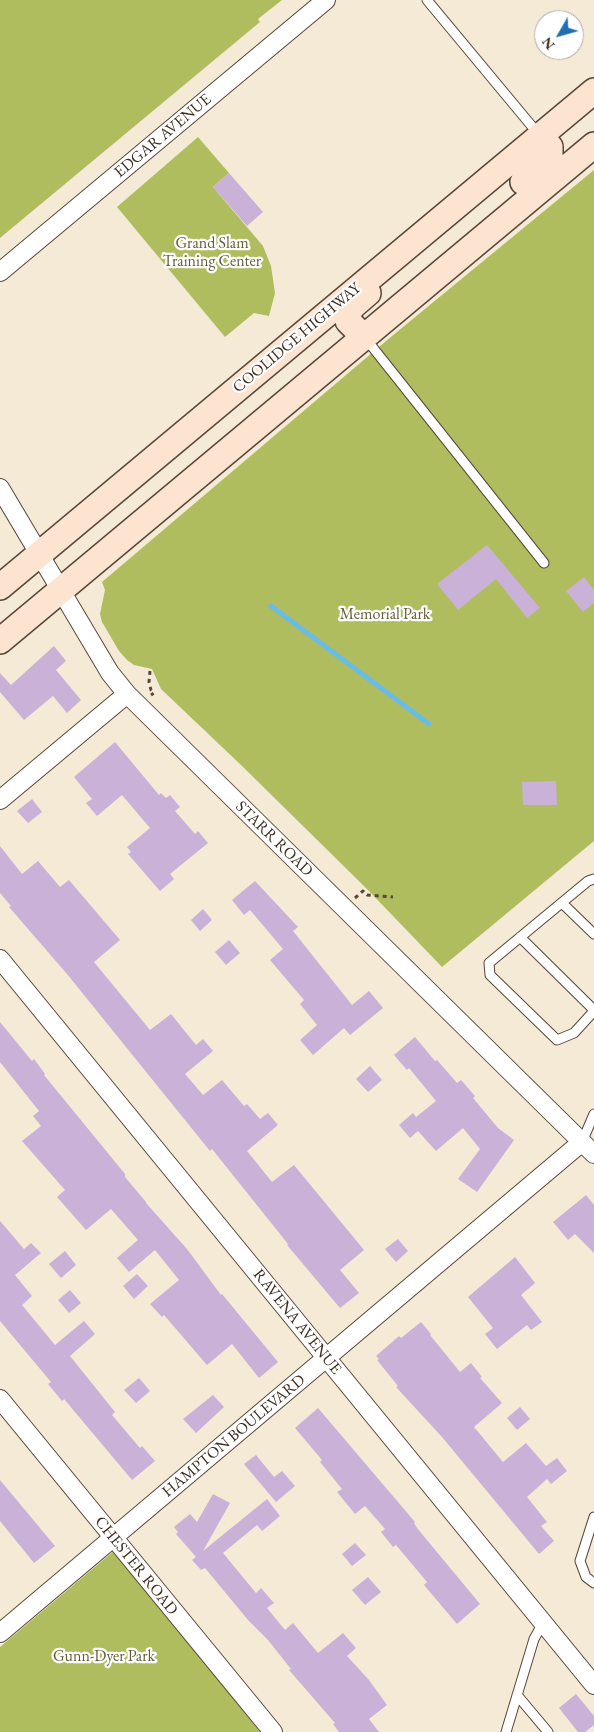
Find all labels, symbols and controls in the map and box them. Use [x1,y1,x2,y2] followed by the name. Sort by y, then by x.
[534,10,584,60] north arrow
[537,34,559,54] text: N
[111,90,215,182] street label: EDGAR AVENUE
[163,234,261,272] park label: Grand Slam Training Center
[229,279,365,397] street label: COOLIDGE HIGHWAY
[340,605,430,625] park label: Memorial Park
[231,797,317,881] street label: STARR ROAD
[249,1266,345,1378] street label: RAVENA AVENUE
[159,1371,309,1501] street label: HAMPTON BOULEVARD
[90,1513,182,1619] street label: CHESTER ROAD
[53,1647,155,1667] park label: Gunn-Dyer Park

